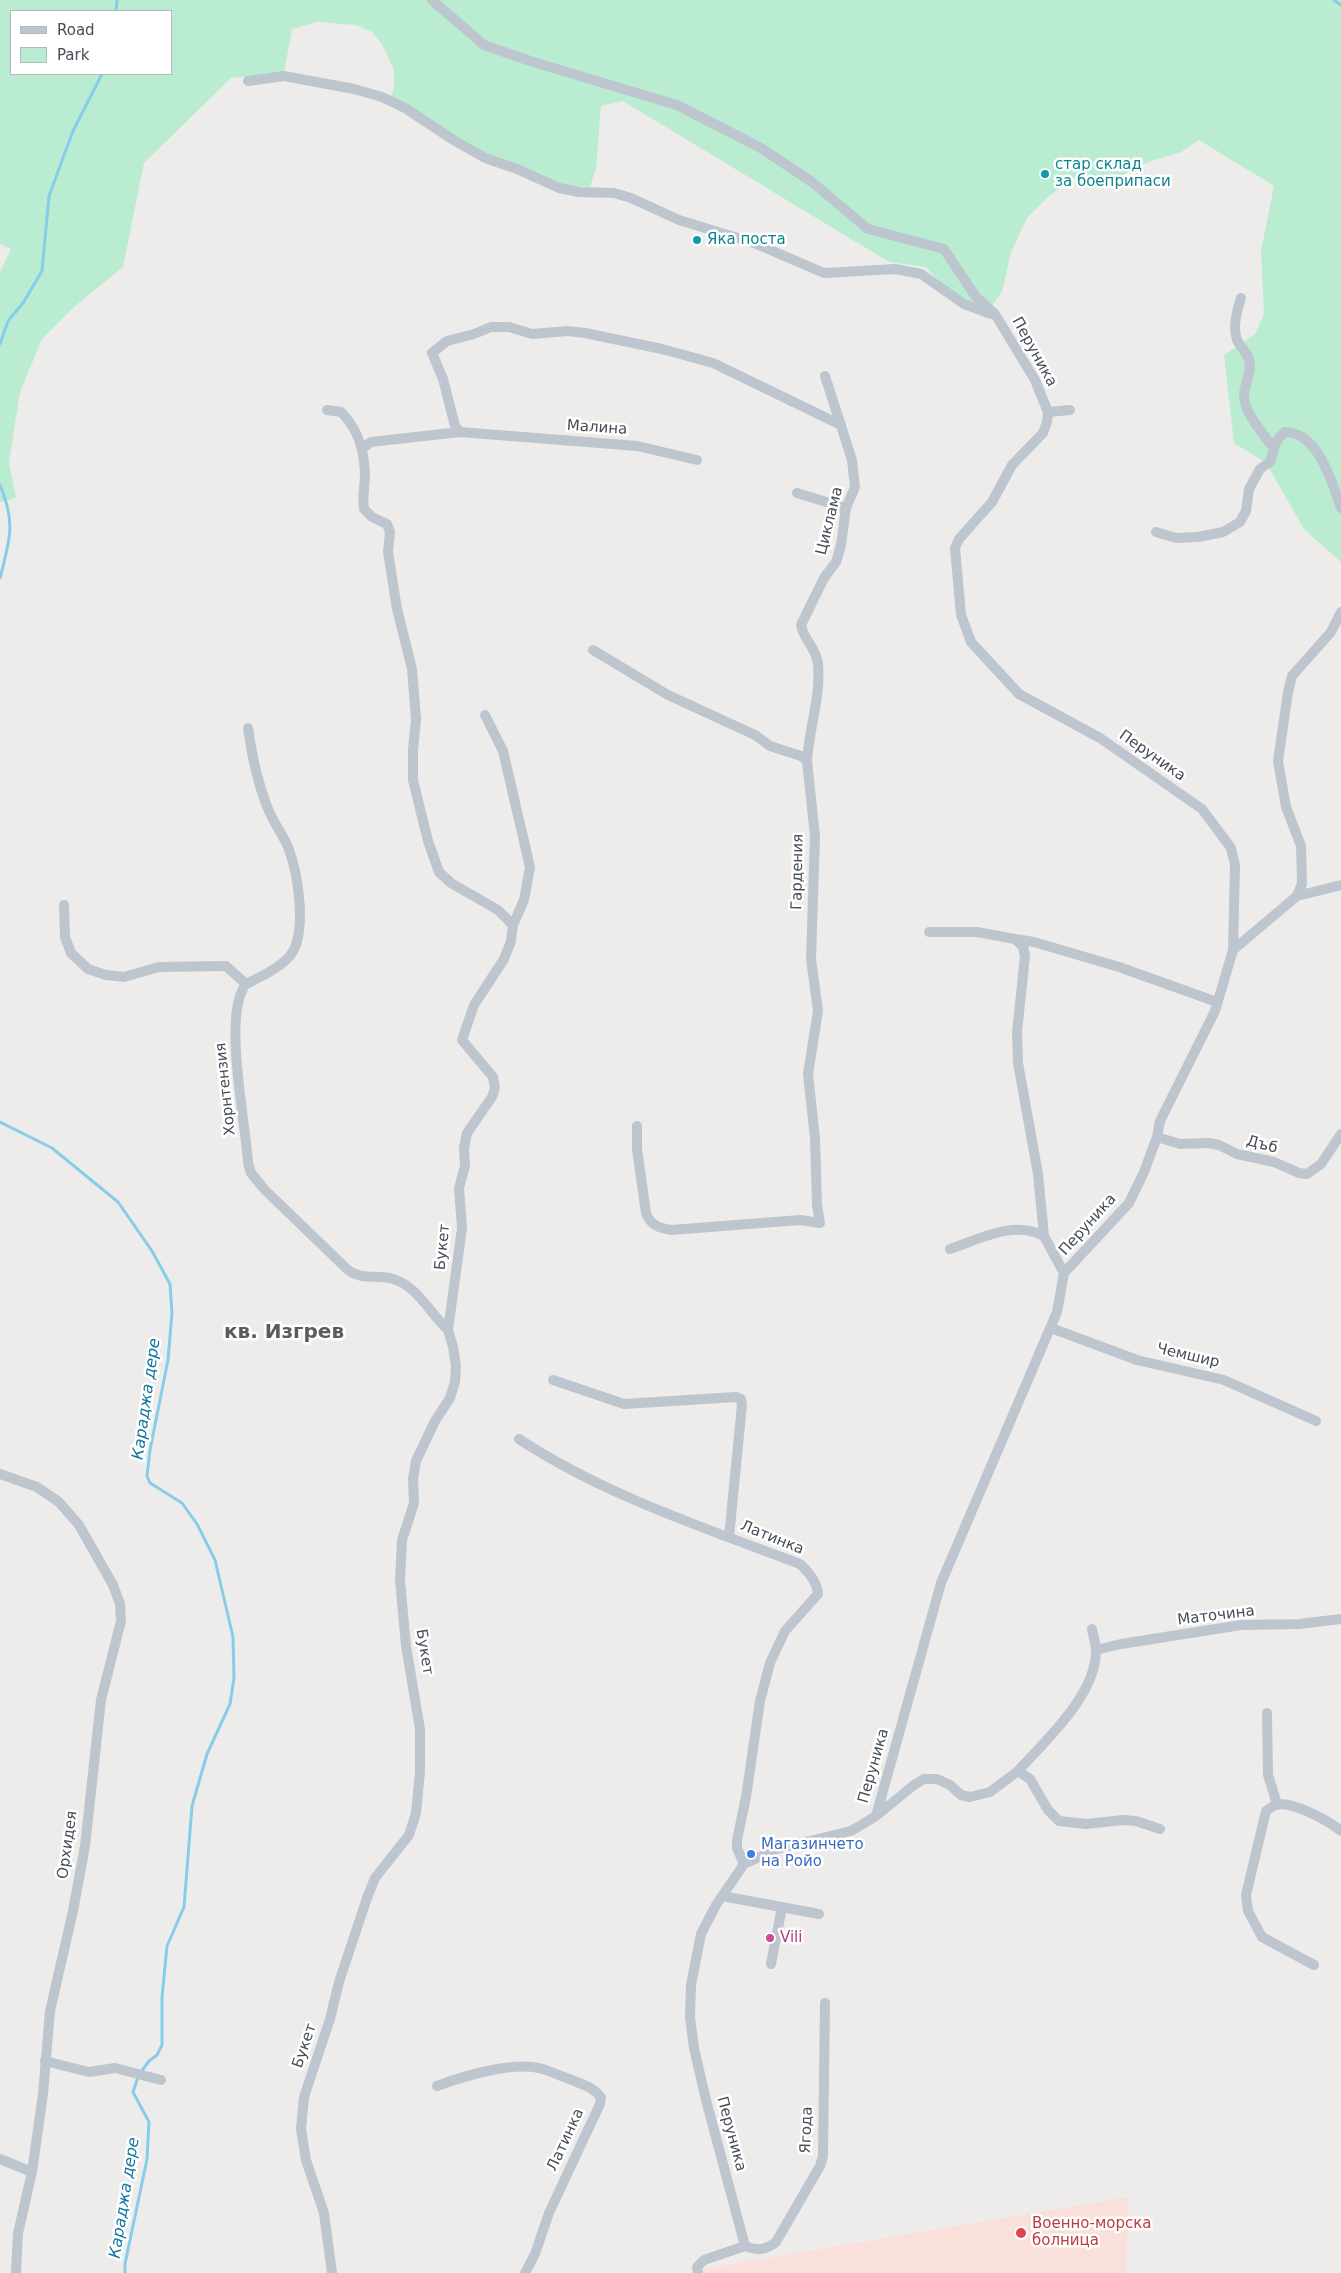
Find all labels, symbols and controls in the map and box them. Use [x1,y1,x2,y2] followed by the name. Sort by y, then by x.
[10,10,172,75] legend
[57,21,95,39] text: Road
[57,46,89,64] text: Park
[1055,156,1171,191] place label: стар склад за боеприпаси
[1039,168,1051,180] marker: стар склад за боеприпаси
[707,231,786,249] place label: Яка поста
[691,234,703,246] marker: Яка поста
[1008,314,1060,390] street label: Перуника
[566,417,628,439] street label: Малина
[813,485,847,557] street label: Циклама
[1115,727,1189,785] street label: Перуника
[788,834,808,910] street label: Гардения
[212,1042,240,1136] street label: Хорнтензия
[1244,1132,1280,1158] street label: Дъб
[1056,1190,1120,1260] street label: Перуника
[432,1223,454,1271] street label: Букет
[224,1321,344,1345] district label: кв. Изгрев
[129,1337,165,1461] water label: Караджа дере
[1155,1340,1221,1372] street label: Чемшир
[738,1517,806,1559] street label: Латинка
[1176,1602,1256,1630] street label: Маточина
[411,1628,437,1676] street label: Букет
[855,1727,893,1805] street label: Перуника
[54,1810,82,1880] street label: Орхидея
[761,1836,864,1871] place label: Магазинчето на Ройо
[745,1848,757,1860] marker: Магазинчето на Ройо
[780,1929,802,1947] place label: Vili
[764,1932,776,1944] marker: Vili
[289,2021,321,2071] street label: Букет
[712,2095,750,2173] street label: Перуника
[544,2106,588,2174] street label: Латинка
[797,2106,817,2154] street label: Ягода
[106,2136,144,2260] water label: Караджа дере
[1032,2215,1151,2250] place label: Военно-морска болница
[1014,2226,1028,2240] marker: Военно-морска болница

